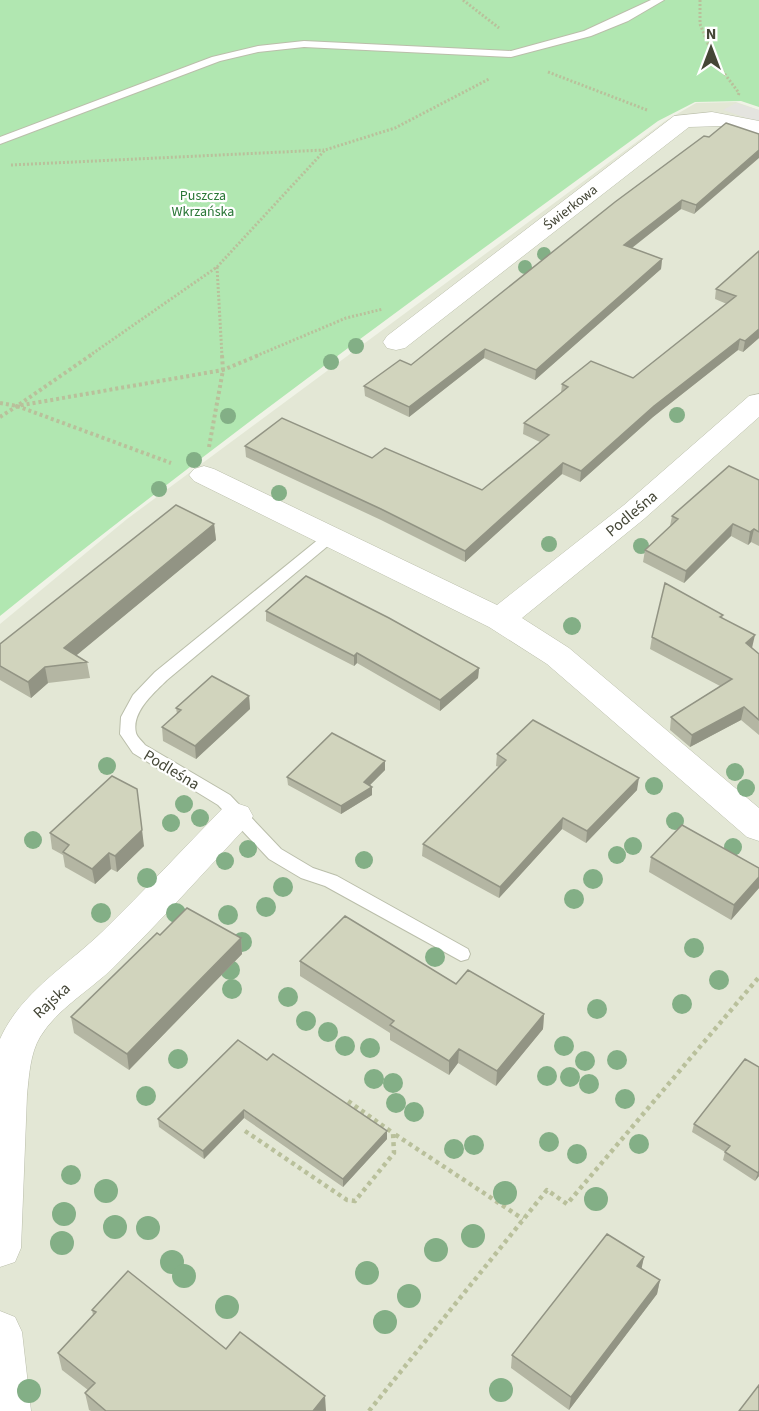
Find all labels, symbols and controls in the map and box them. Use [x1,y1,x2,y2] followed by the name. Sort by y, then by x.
[681,18,741,78] north arrow
[706,23,716,45] text: N
[539,180,602,235] street label: Świerkowa
[172,186,234,222] park label: Puszcza Wkrzańska
[601,485,662,542] street label: Podleśna
[139,745,204,795] street label: Podleśna
[28,978,75,1024] street label: Rajska

